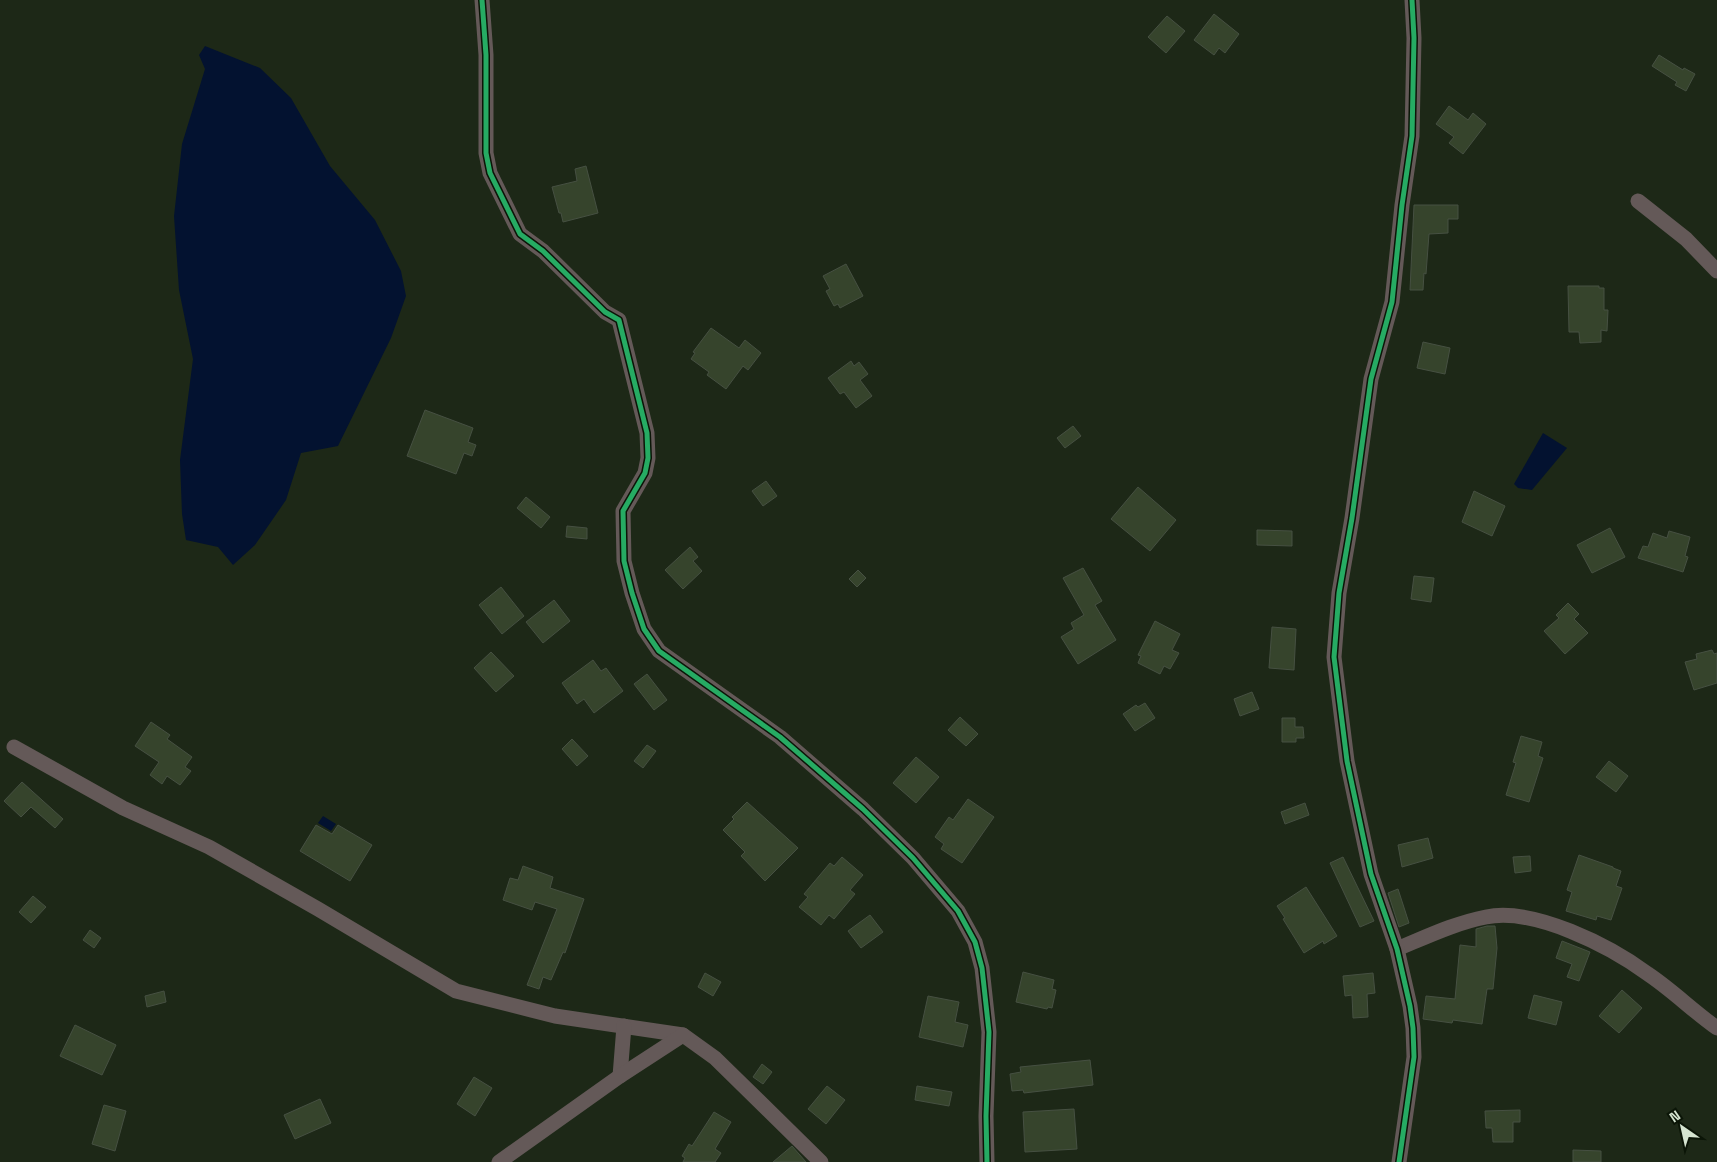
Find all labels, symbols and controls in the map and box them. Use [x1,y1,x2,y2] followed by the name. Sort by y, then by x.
[1657,1102,1707,1152] north arrow
[1666,1106,1684,1126] text: N

